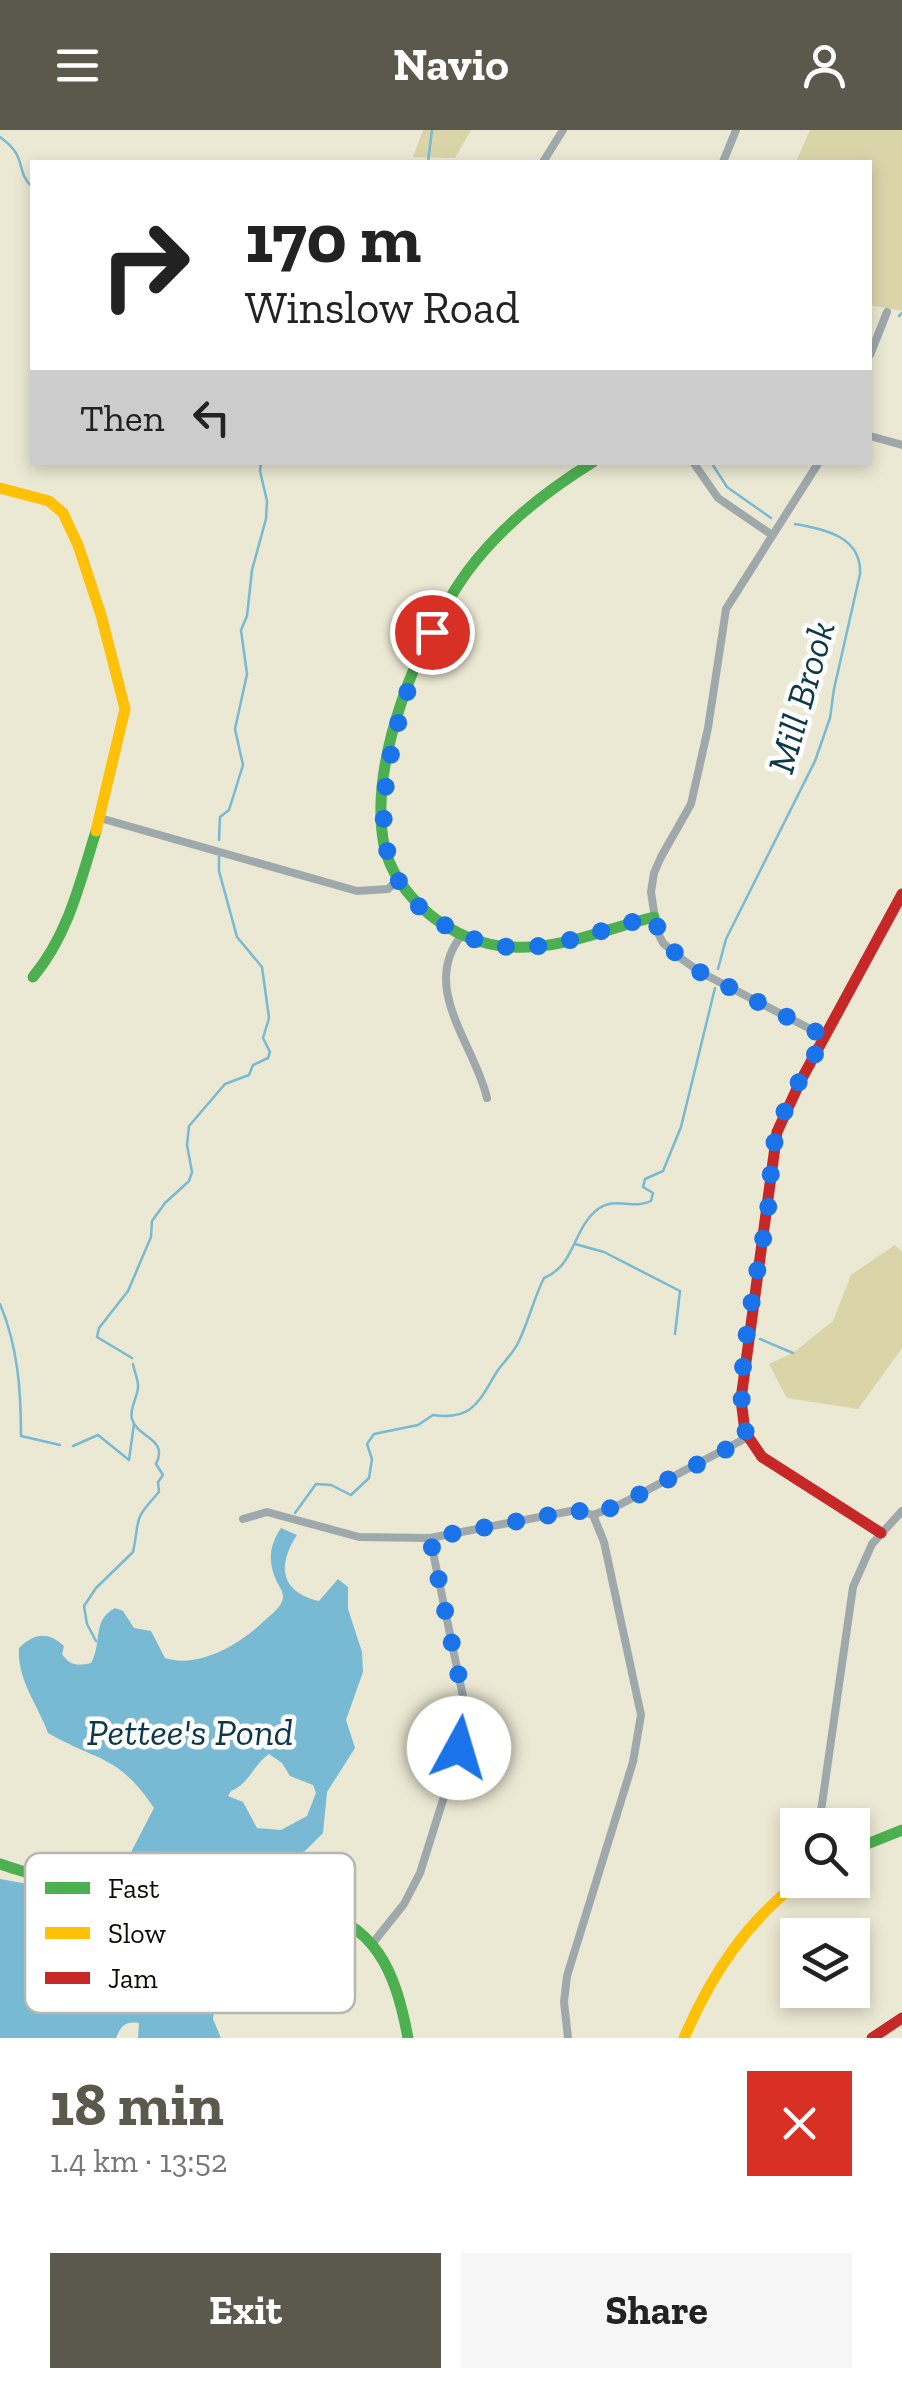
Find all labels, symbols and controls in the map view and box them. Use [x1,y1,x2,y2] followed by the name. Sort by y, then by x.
[50,38,105,93] icon: menu
[393,38,509,92] text: Navio
[797,38,852,93] icon: person
[245,196,421,280] text: 170 m
[80,200,210,330] icon: right
[245,281,519,335] text: Winslow Road
[184,390,239,445] icon: left
[80,395,164,441] text: Then
[390,590,475,675] pin
[405,605,460,660] icon: arrive
[757,615,845,779] water label: Mill Brook
[407,1696,511,1800] position arrow
[87,1709,293,1755] water label: Pettee's Pond
[780,1808,870,2008] map controls
[780,1808,870,1898] button: search
[25,1853,355,2013] legend
[108,1872,160,1905] text: Fast
[108,1917,166,1950] text: Slow
[780,1918,870,2008] button: layers
[108,1962,158,1995] text: Jam
[50,2068,224,2140] text: 18 min
[747,2071,852,2176] button: close
[50,2142,227,2180] text: 1.4 km · 13:52
[50,2253,441,2368] button: Exit
[461,2253,852,2368] button: Share

